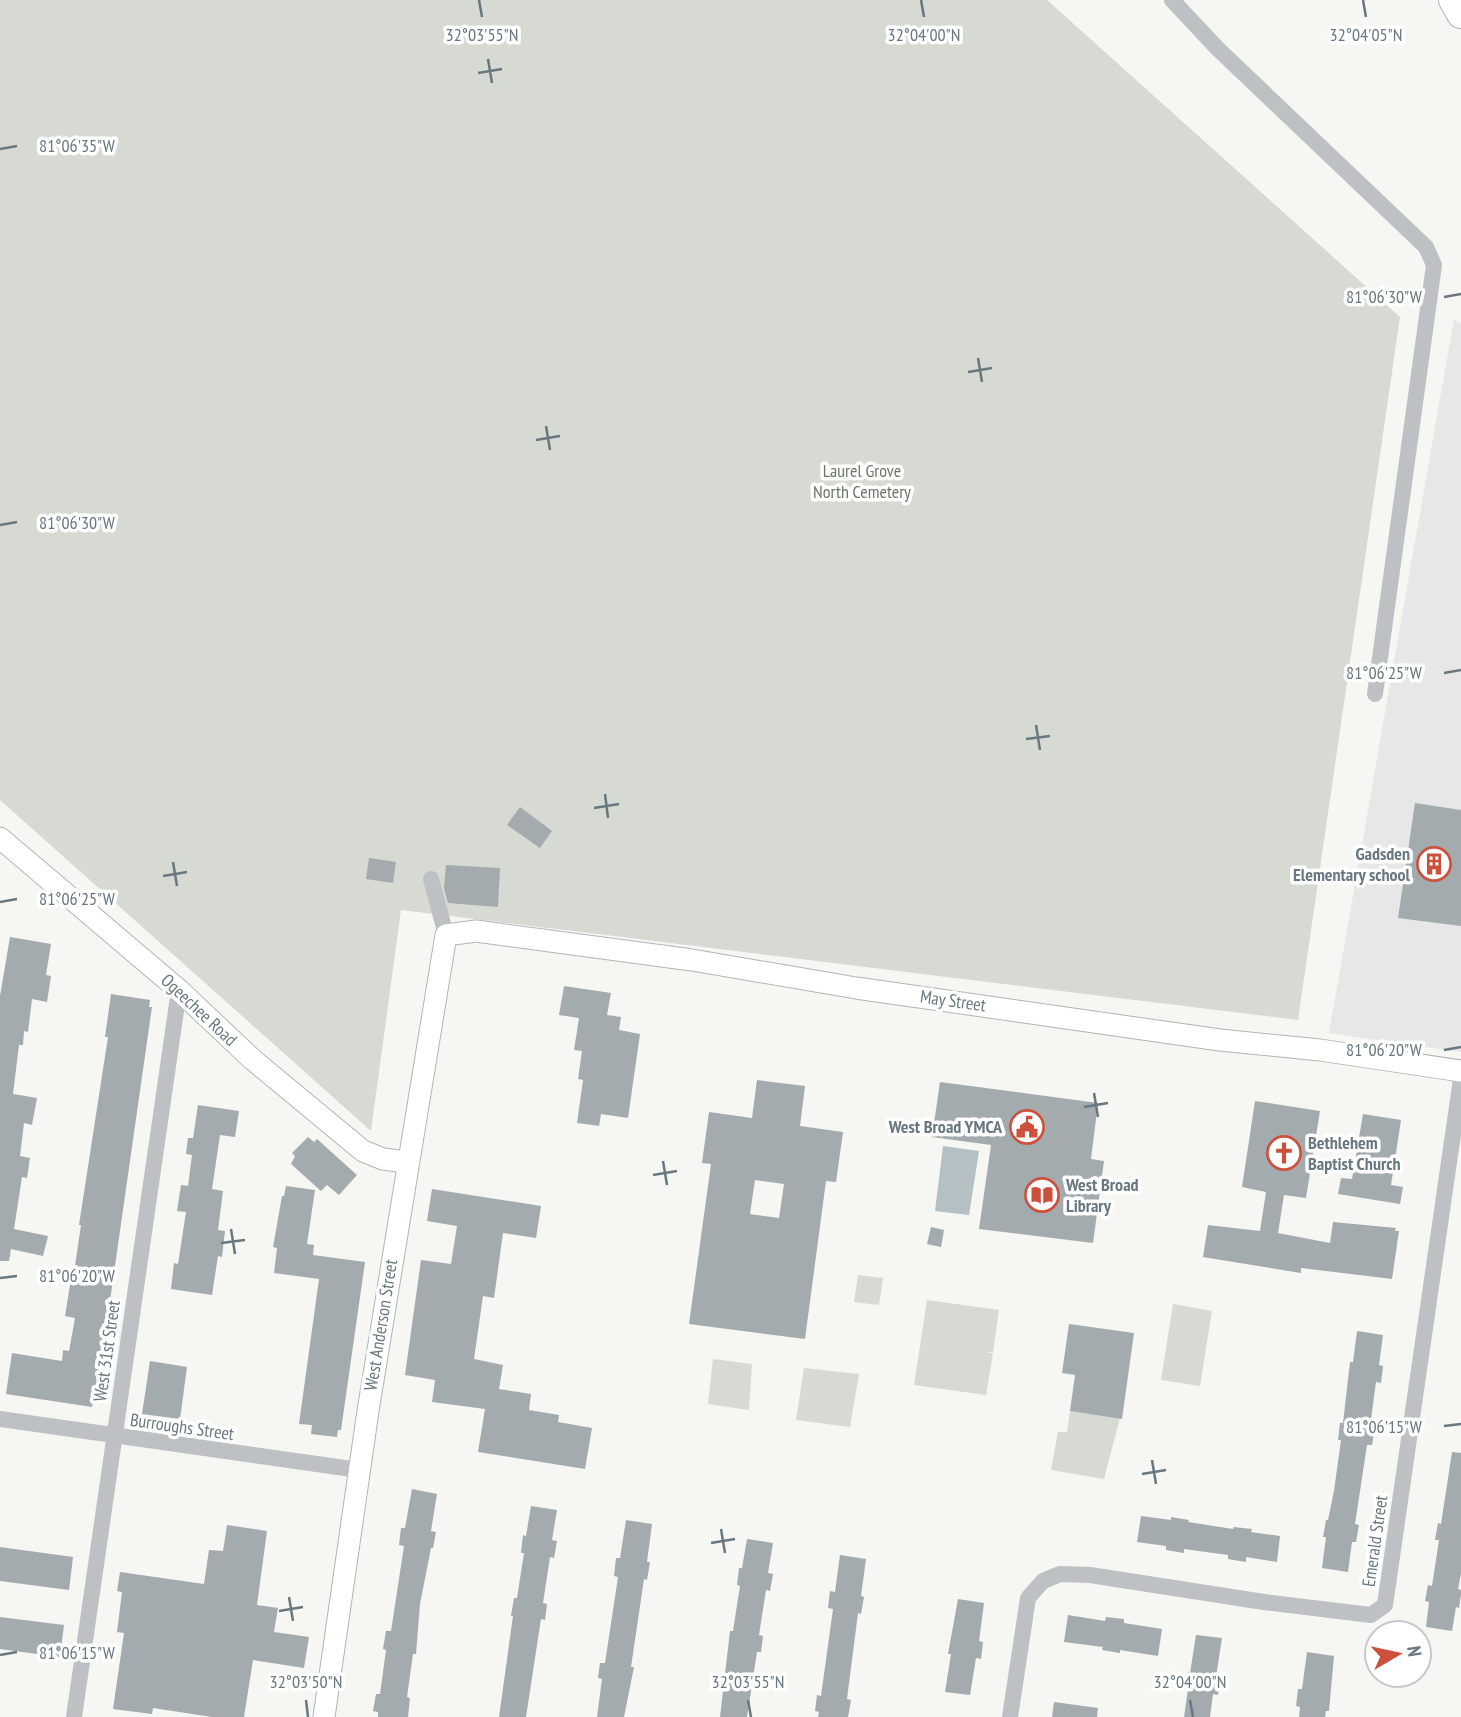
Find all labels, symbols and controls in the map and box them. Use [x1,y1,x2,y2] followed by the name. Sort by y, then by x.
[446,23,518,46] text: 32°03'55"N
[888,23,960,46] text: 32°04'00"N
[1330,23,1402,46] text: 32°04'05"N
[39,134,115,157] text: 81°06'35"W
[1346,285,1422,308] text: 81°06'30"W
[813,459,911,503] park label: Laurel Grove North Cemetery
[39,511,115,534] text: 81°06'30"W
[1346,661,1422,684] text: 81°06'25"W
[1293,842,1411,886] place label: Gadsden Elementary school
[1415,845,1453,883] building icon: Gadsden Elementary school
[39,887,115,910] text: 81°06'25"W
[156,969,242,1051] street label: Ogeechee Road
[919,985,987,1016] street label: May Street
[1346,1038,1422,1061] text: 81°06'20"W
[1008,1108,1046,1146] public building icon: West Broad YMCA
[888,1115,1003,1138] place label: West Broad YMCA
[1308,1131,1401,1175] place label: Bethlehem Baptist Church
[1265,1134,1303,1172] church icon: Bethlehem Baptist Church
[1065,1173,1139,1217] place label: West Broad Library
[1023,1176,1061,1214] library icon: West Broad Library
[359,1258,402,1392] street label: West Anderson Street
[39,1264,115,1287] text: 81°06'20"W
[88,1299,125,1403] street label: West 31st Street
[129,1408,236,1445] street label: Burroughs Street
[1346,1415,1422,1438] text: 81°06'15"W
[1357,1494,1392,1588] street label: Emerald Street
[1363,1619,1433,1689] north arrow
[39,1641,115,1664] text: 81°06'15"W
[1402,1644,1427,1658] text: N
[270,1670,342,1693] text: 32°03'50"N
[712,1670,784,1693] text: 32°03'55"N
[1154,1670,1226,1693] text: 32°04'00"N

